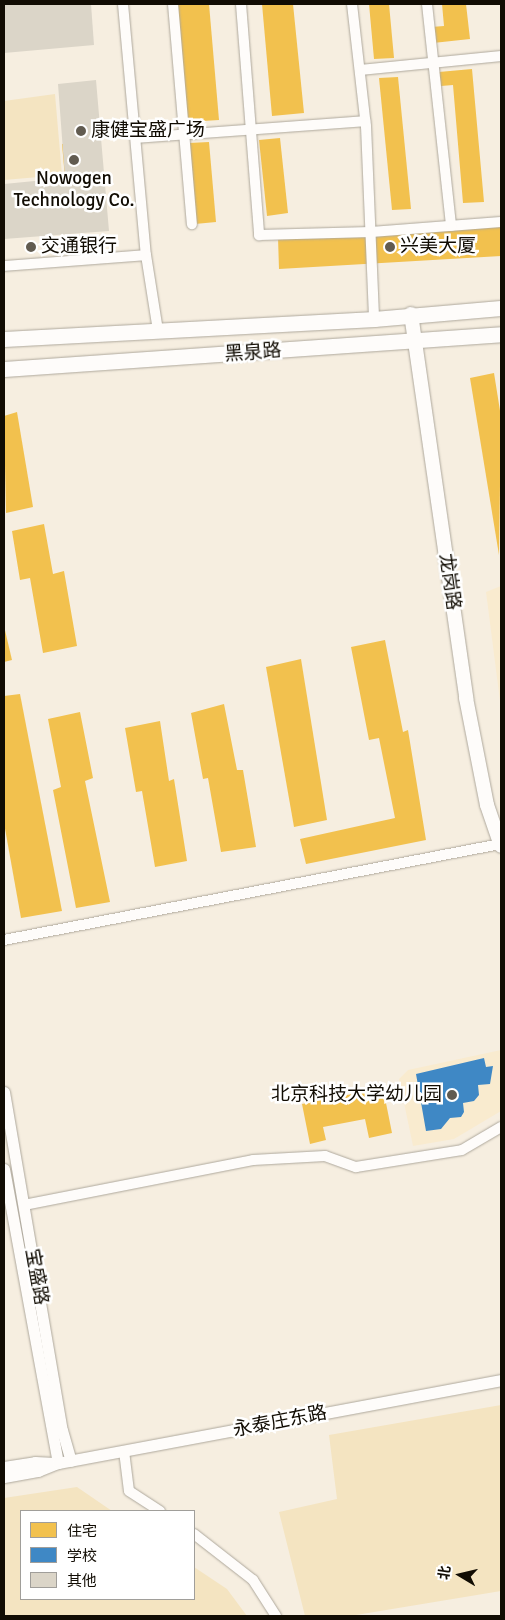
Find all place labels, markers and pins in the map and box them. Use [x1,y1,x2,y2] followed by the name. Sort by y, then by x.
[91,120,205,142] place label: 康健宝盛广场
[75,125,87,137] marker: 康健宝盛广场
[68,154,80,166] marker: Nowogen Technology Co.
[13,168,135,212] place label: Nowogen Technology Co.
[41,236,117,258] place label: 交通银行
[400,236,476,258] place label: 兴美大厦
[25,241,37,253] marker: 交通银行
[384,241,396,253] marker: 兴美大厦
[271,1084,442,1106] place label: 北京科技大学幼儿园
[446,1089,458,1101] marker: 北京科技大学幼儿园

